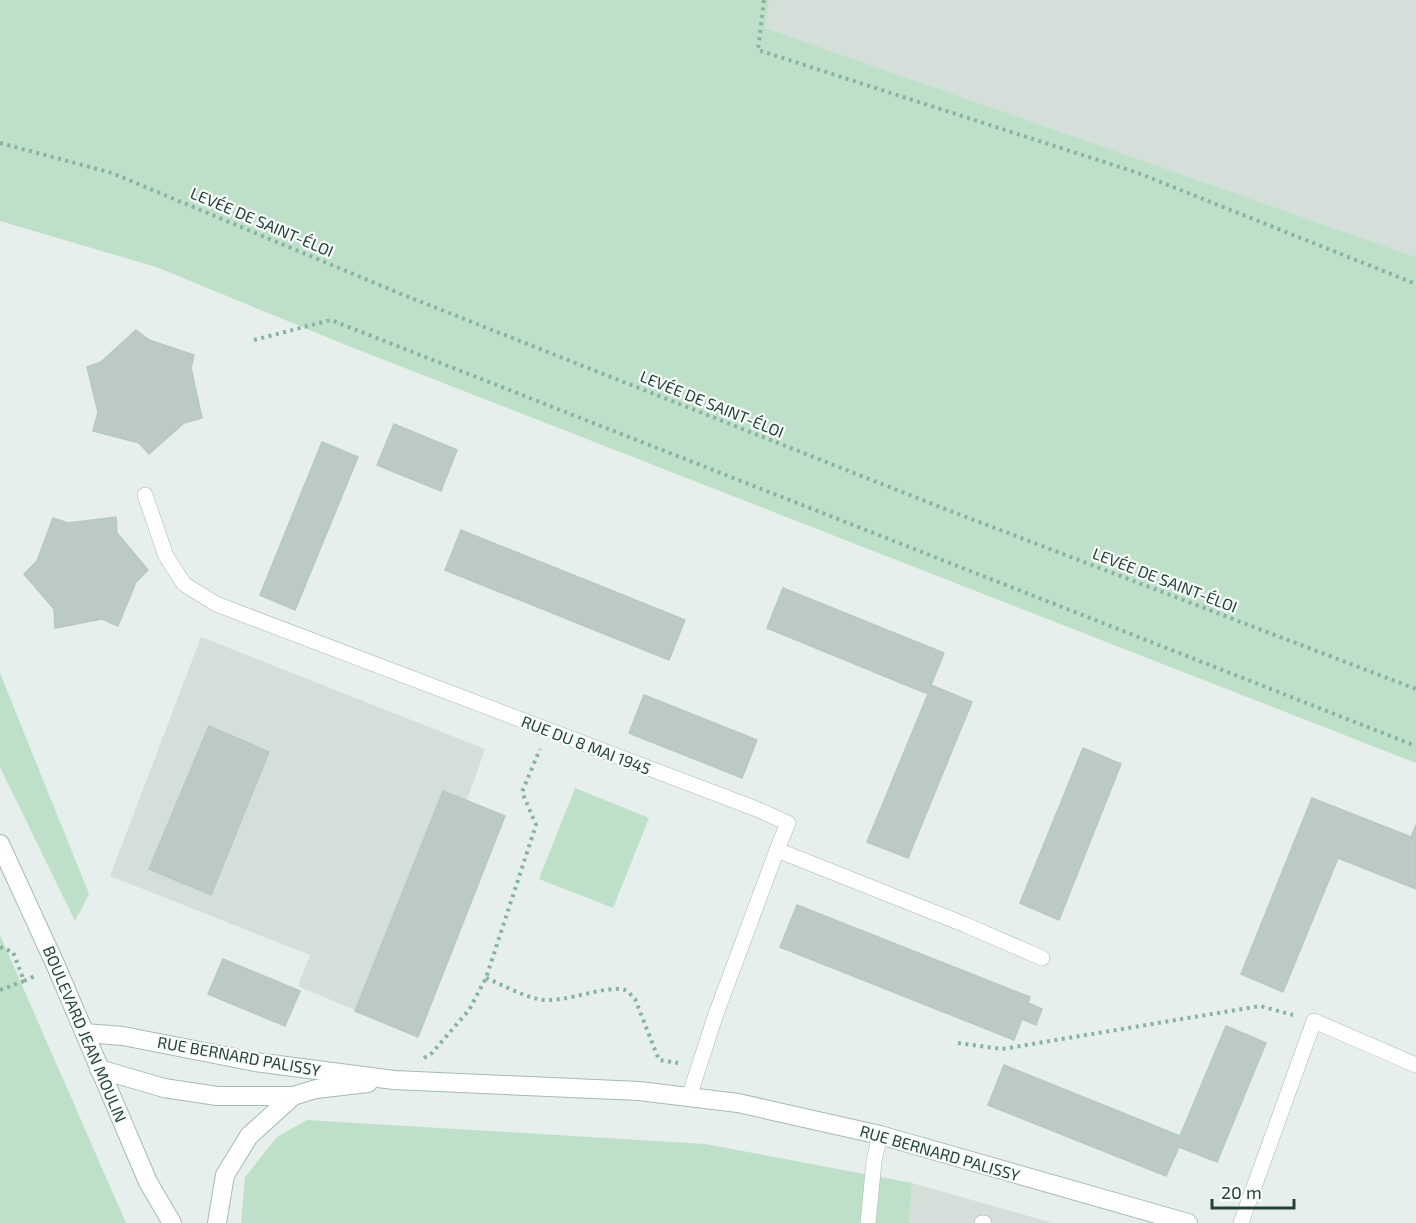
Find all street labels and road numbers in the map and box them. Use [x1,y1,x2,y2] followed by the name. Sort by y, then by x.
[188,183,337,260] street label: LEVÉE DE SAINT-ÉLOI
[638,366,787,441] street label: LEVÉE DE SAINT-ÉLOI
[1090,543,1240,616] street label: LEVÉE DE SAINT-ÉLOI
[519,711,653,778] street label: RUE DU 8 MAI 1945
[40,943,131,1125] street label: BOULEVARD JEAN MOULIN
[156,1032,322,1079] street label: RUE BERNARD PALISSY
[858,1121,1022,1184] street label: RUE BERNARD PALISSY

